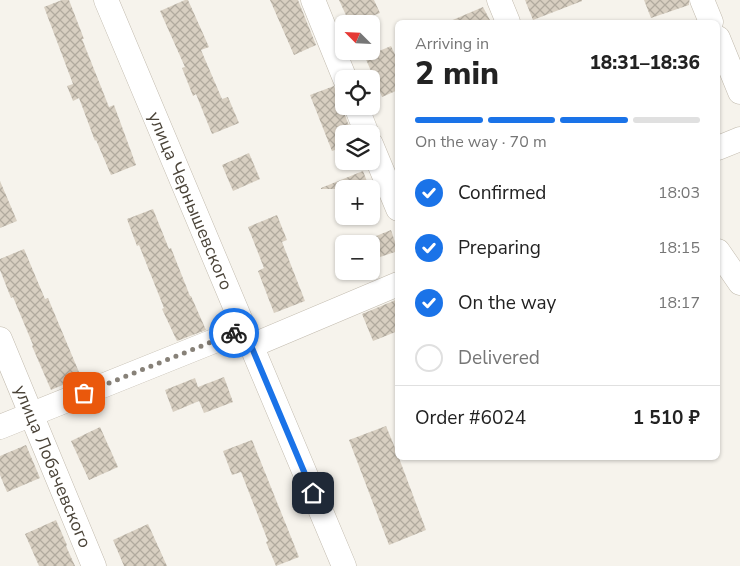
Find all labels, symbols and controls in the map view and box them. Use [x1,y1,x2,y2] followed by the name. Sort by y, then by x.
[335,15,380,60] north arrow
[335,15,380,280] map controls
[415,33,489,55] text: Arriving in
[589,50,700,76] text: 18:31–18:36
[415,52,499,95] text: 2 min
[335,70,380,115] button: locate
[142,108,239,294] street label: улица Чернышевского
[335,125,380,170] button: layers
[415,131,547,153] text: On the way · 70 m
[415,179,443,207] icon: check
[335,180,380,225] button: +
[458,180,546,206] text: Confirmed
[658,182,700,204] text: 18:03
[415,234,443,262] icon: check
[335,235,380,280] button: −
[458,235,541,261] text: Preparing
[658,237,700,259] text: 18:15
[415,289,443,317] icon: check
[458,290,556,316] text: On the way
[658,292,700,314] text: 18:17
[209,308,259,358] courier
[220,319,248,347] icon: bike
[458,345,540,371] text: Delivered
[63,372,105,414] pin
[70,379,98,407] icon: bag
[8,381,97,552] street label: улица Лобачевского
[415,405,526,431] text: Order #6024
[633,405,700,431] text: 1 510 ₽
[292,472,334,514] pin
[299,479,327,507] icon: home

